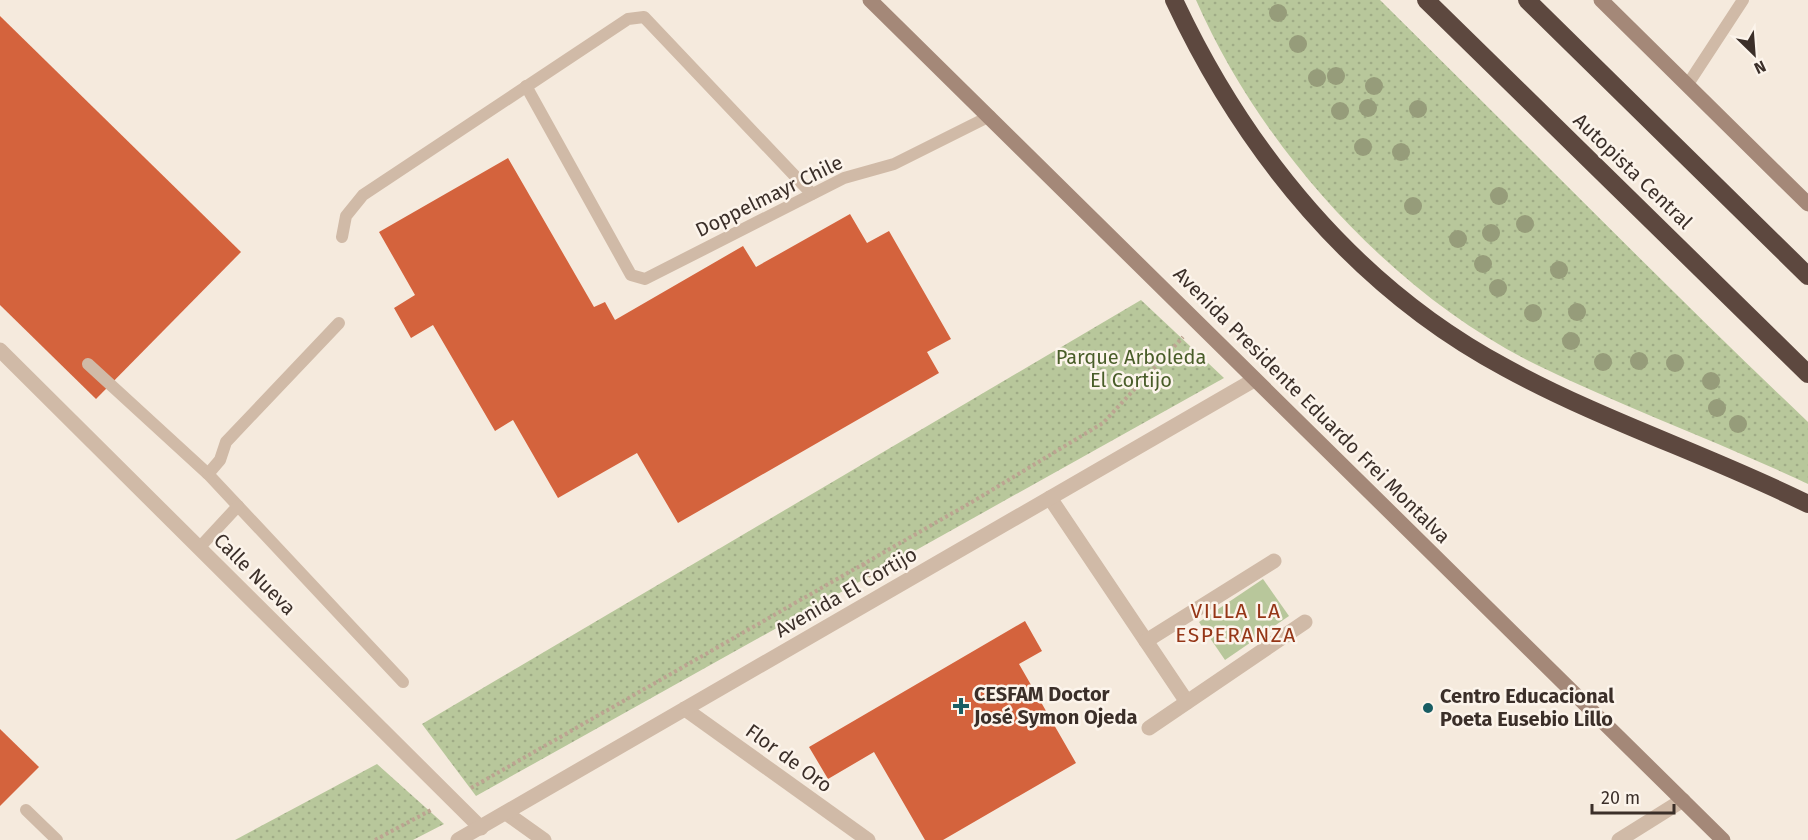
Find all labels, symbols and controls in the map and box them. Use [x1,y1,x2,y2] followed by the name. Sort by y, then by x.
[1724,24,1784,84] north arrow
[1751,56,1769,78] text: N
[1569,108,1698,234] street label: Autopista Central
[692,150,846,242] street label: Doppelmayr Chile
[1169,262,1455,548] street label: Avenida Presidente Eduardo Frei Montalva
[1056,345,1206,392] park label: Parque Arboleda El Cortijo
[209,528,301,620] street label: Calle Nueva
[771,542,921,642] street label: Avenida El Cortijo
[1175,598,1297,648] district label: VILLA LA ESPERANZA
[973,682,1137,729] place label: CESFAM Doctor José Symon Ojeda
[1440,684,1614,731] place label: Centro Educacional Poeta Eusebio Lillo
[952,697,970,715] marker: CESFAM Doctor José Symon Ojeda
[1421,701,1435,715] marker: Centro Educacional Poeta Eusebio Lillo
[741,719,837,797] street label: Flor de Oro
[1592,777,1674,815] scale bar
[1601,787,1640,809] text: 20 m

